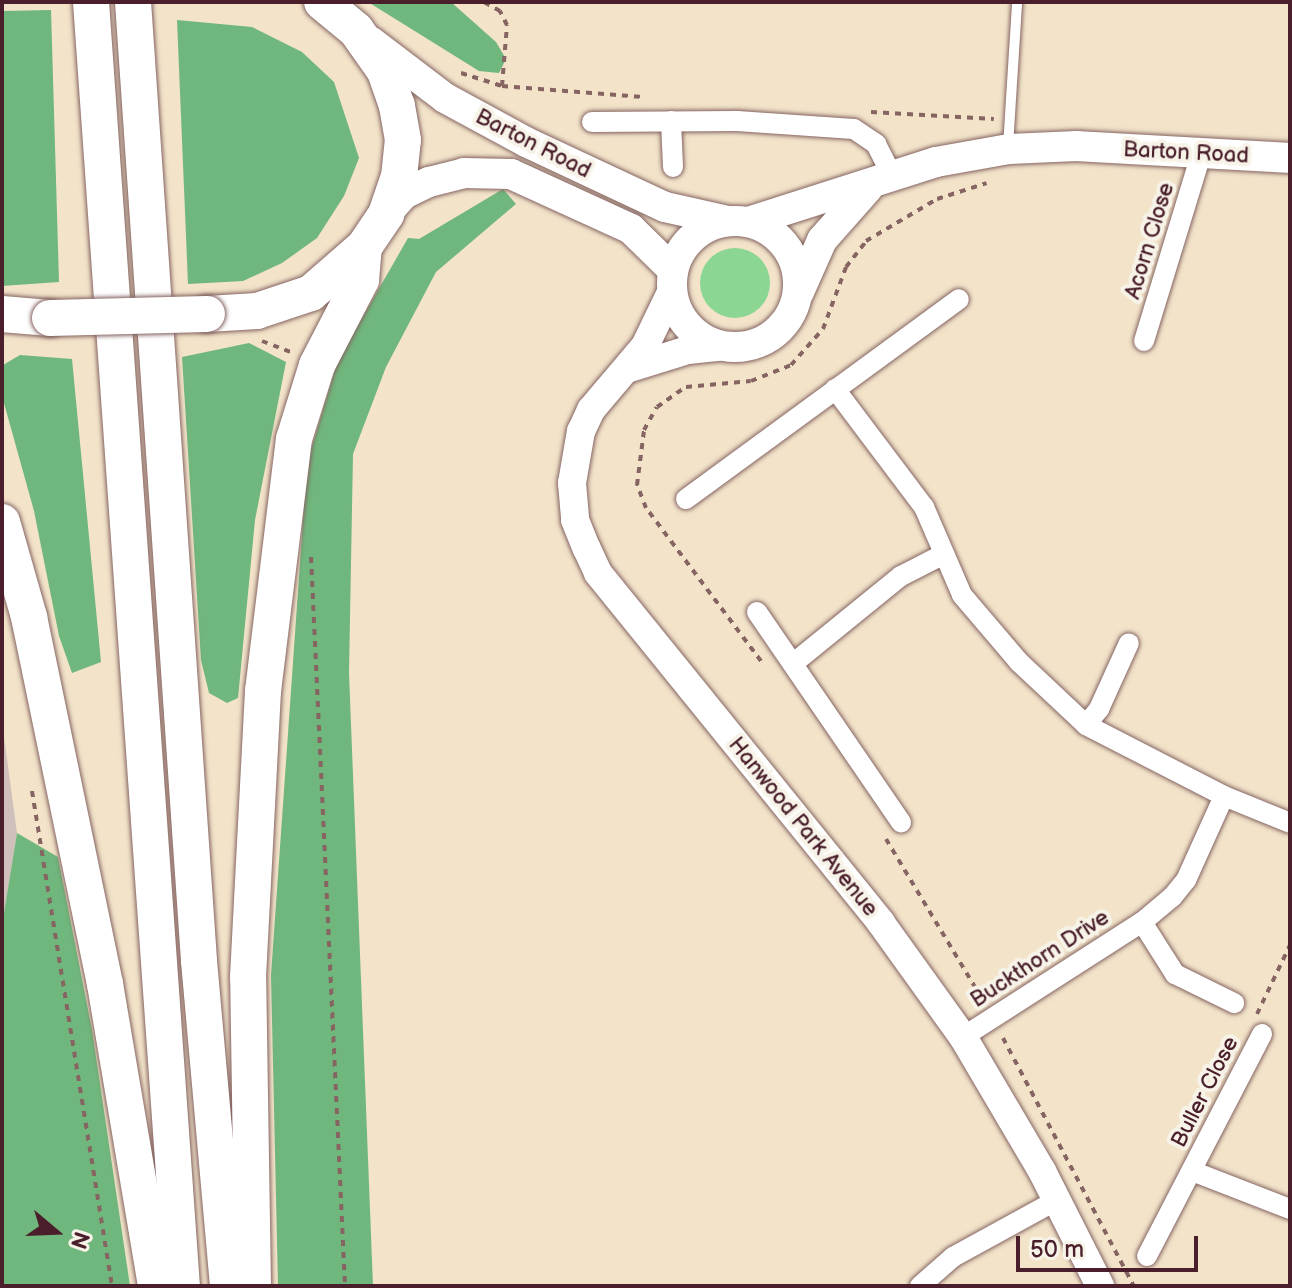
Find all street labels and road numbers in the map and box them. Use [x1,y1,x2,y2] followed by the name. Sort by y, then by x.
[471,104,595,184] street label: Barton Road
[1122,137,1250,169] street label: Barton Road
[1120,180,1180,302] street label: Acorn Close
[723,732,883,922] street label: Hanwood Park Avenue
[966,904,1114,1014] street label: Buckthorn Drive
[1166,1032,1244,1152] street label: Buller Close

